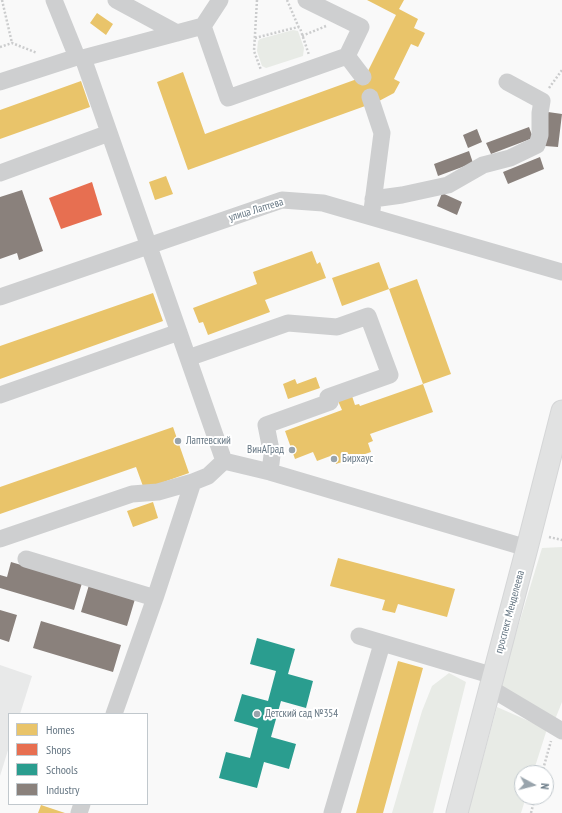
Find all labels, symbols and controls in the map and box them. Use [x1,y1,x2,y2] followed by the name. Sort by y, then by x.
[227,195,285,225] street label: улица Лаптева
[186,434,231,448] place label: Лаптевский
[173,436,183,446] marker: Лаптевский
[247,443,284,457] place label: ВинАГрад
[287,445,297,455] marker: ВинАГрад
[342,452,373,466] place label: Бирхаус
[329,454,339,464] marker: Бирхаус
[493,569,527,655] street label: проспект Менделеева
[265,707,338,721] place label: Детский сад №354
[252,709,262,719] marker: Детский сад №354
[8,713,148,805] legend
[46,722,74,737] text: Homes
[46,742,71,757] text: Shops
[46,762,78,777] text: Schools
[514,765,554,805] north arrow
[46,782,80,797] text: Industry
[538,783,552,790] text: N

